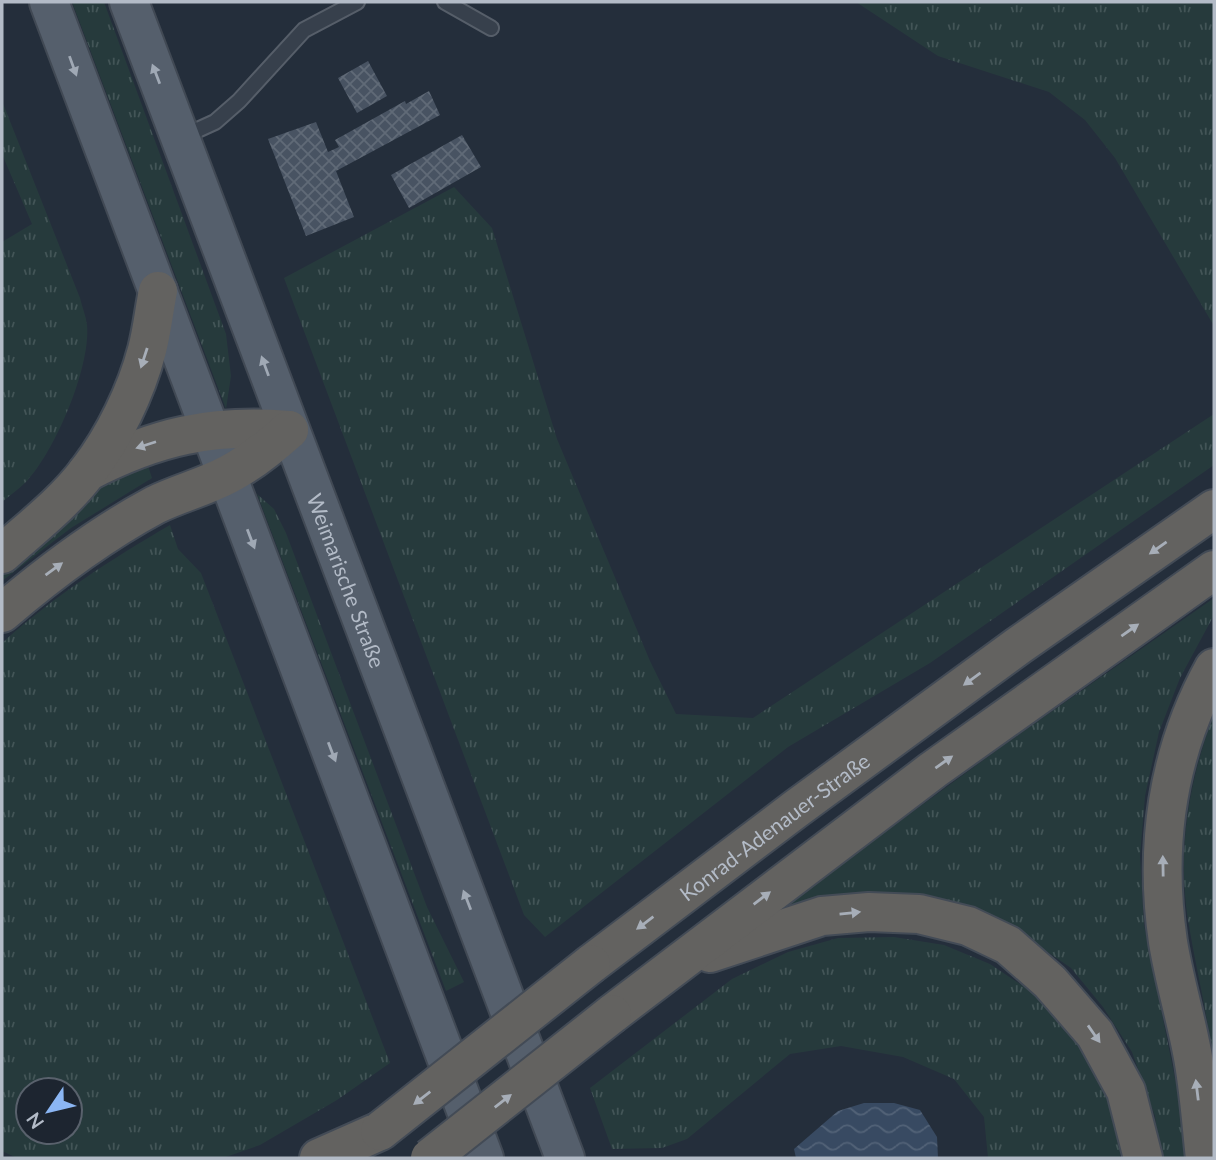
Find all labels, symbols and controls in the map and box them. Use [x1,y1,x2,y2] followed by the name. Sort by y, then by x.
[68,55,79,76] one-way arrow
[150,64,161,85] one-way arrow
[138,348,149,369] one-way arrow
[260,355,271,376] one-way arrow
[136,441,157,451] one-way arrow
[303,490,391,671] street label: Weimarische Straße
[246,529,257,550] one-way arrow
[1149,541,1167,555] one-way arrow
[45,563,63,577] one-way arrow
[1121,623,1139,637] one-way arrow
[963,672,981,686] one-way arrow
[327,741,338,762] one-way arrow
[674,747,874,905] street label: Konrad-Adenauer-Straße
[935,755,953,769] one-way arrow
[1157,855,1168,877] one-way arrow
[461,889,472,910] one-way arrow
[753,891,771,906] one-way arrow
[840,908,862,919] one-way arrow
[636,916,654,930] one-way arrow
[1087,1025,1101,1043] one-way arrow
[14,1076,84,1146] north arrow
[1192,1079,1203,1101] one-way arrow
[414,1090,432,1105] one-way arrow
[493,1093,511,1108] one-way arrow
[21,1108,48,1134] text: N

